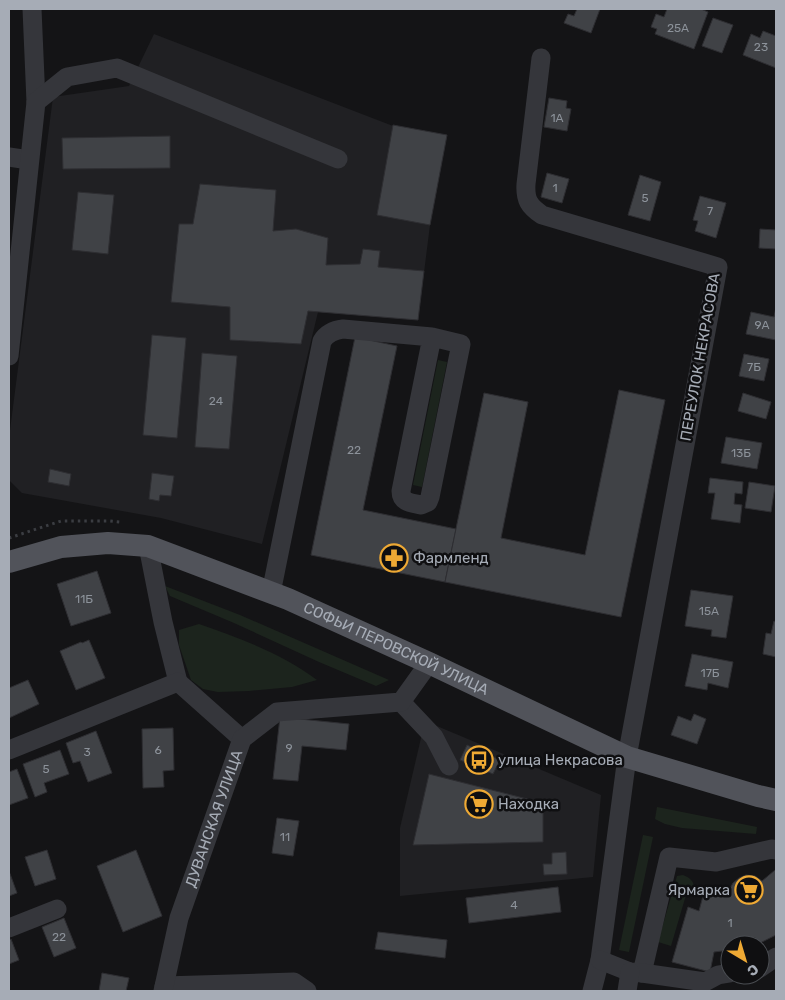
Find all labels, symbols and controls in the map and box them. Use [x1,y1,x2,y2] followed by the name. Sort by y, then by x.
[667,21,689,35] house number: 25А
[754,40,768,54] house number: 23
[550,111,564,125] house number: 1А
[552,181,558,195] house number: 1
[641,191,649,205] house number: 5
[707,204,713,218] house number: 7
[676,272,724,442] street label: ПЕРЕУЛОК НЕКРАСОВА
[754,318,770,332] house number: 9А
[747,360,761,374] house number: 7Б
[209,394,224,408] house number: 24
[347,443,361,457] house number: 22
[731,446,751,460] house number: 13Б
[379,543,409,573] pharmacy icon: Фармленд
[413,549,489,567] place label: Фармленд
[75,592,93,606] house number: 11Б
[301,598,492,699] street label: СОФЬИ ПЕРОВСКОЙ УЛИЦА
[699,604,719,618] house number: 15А
[701,666,720,680] house number: 17Б
[285,741,293,755] house number: 9
[154,743,162,757] house number: 6
[83,745,91,759] house number: 3
[464,745,494,775] bus stop icon: улица Некрасова
[181,747,246,890] street label: ДУВАНСКАЯ УЛИЦА
[498,751,623,769] place label: улица Некрасова
[42,762,50,776] house number: 5
[464,789,494,819] supermarket icon: Находка
[498,795,559,813] place label: Находка
[280,830,290,844] house number: 11
[734,875,764,905] supermarket icon: Ярмарка
[667,881,730,899] place label: Ярмарка
[510,898,518,912] house number: 4
[727,916,733,930] house number: 1
[52,930,66,944] house number: 22
[720,935,770,985] north arrow
[743,960,762,980] text: С

